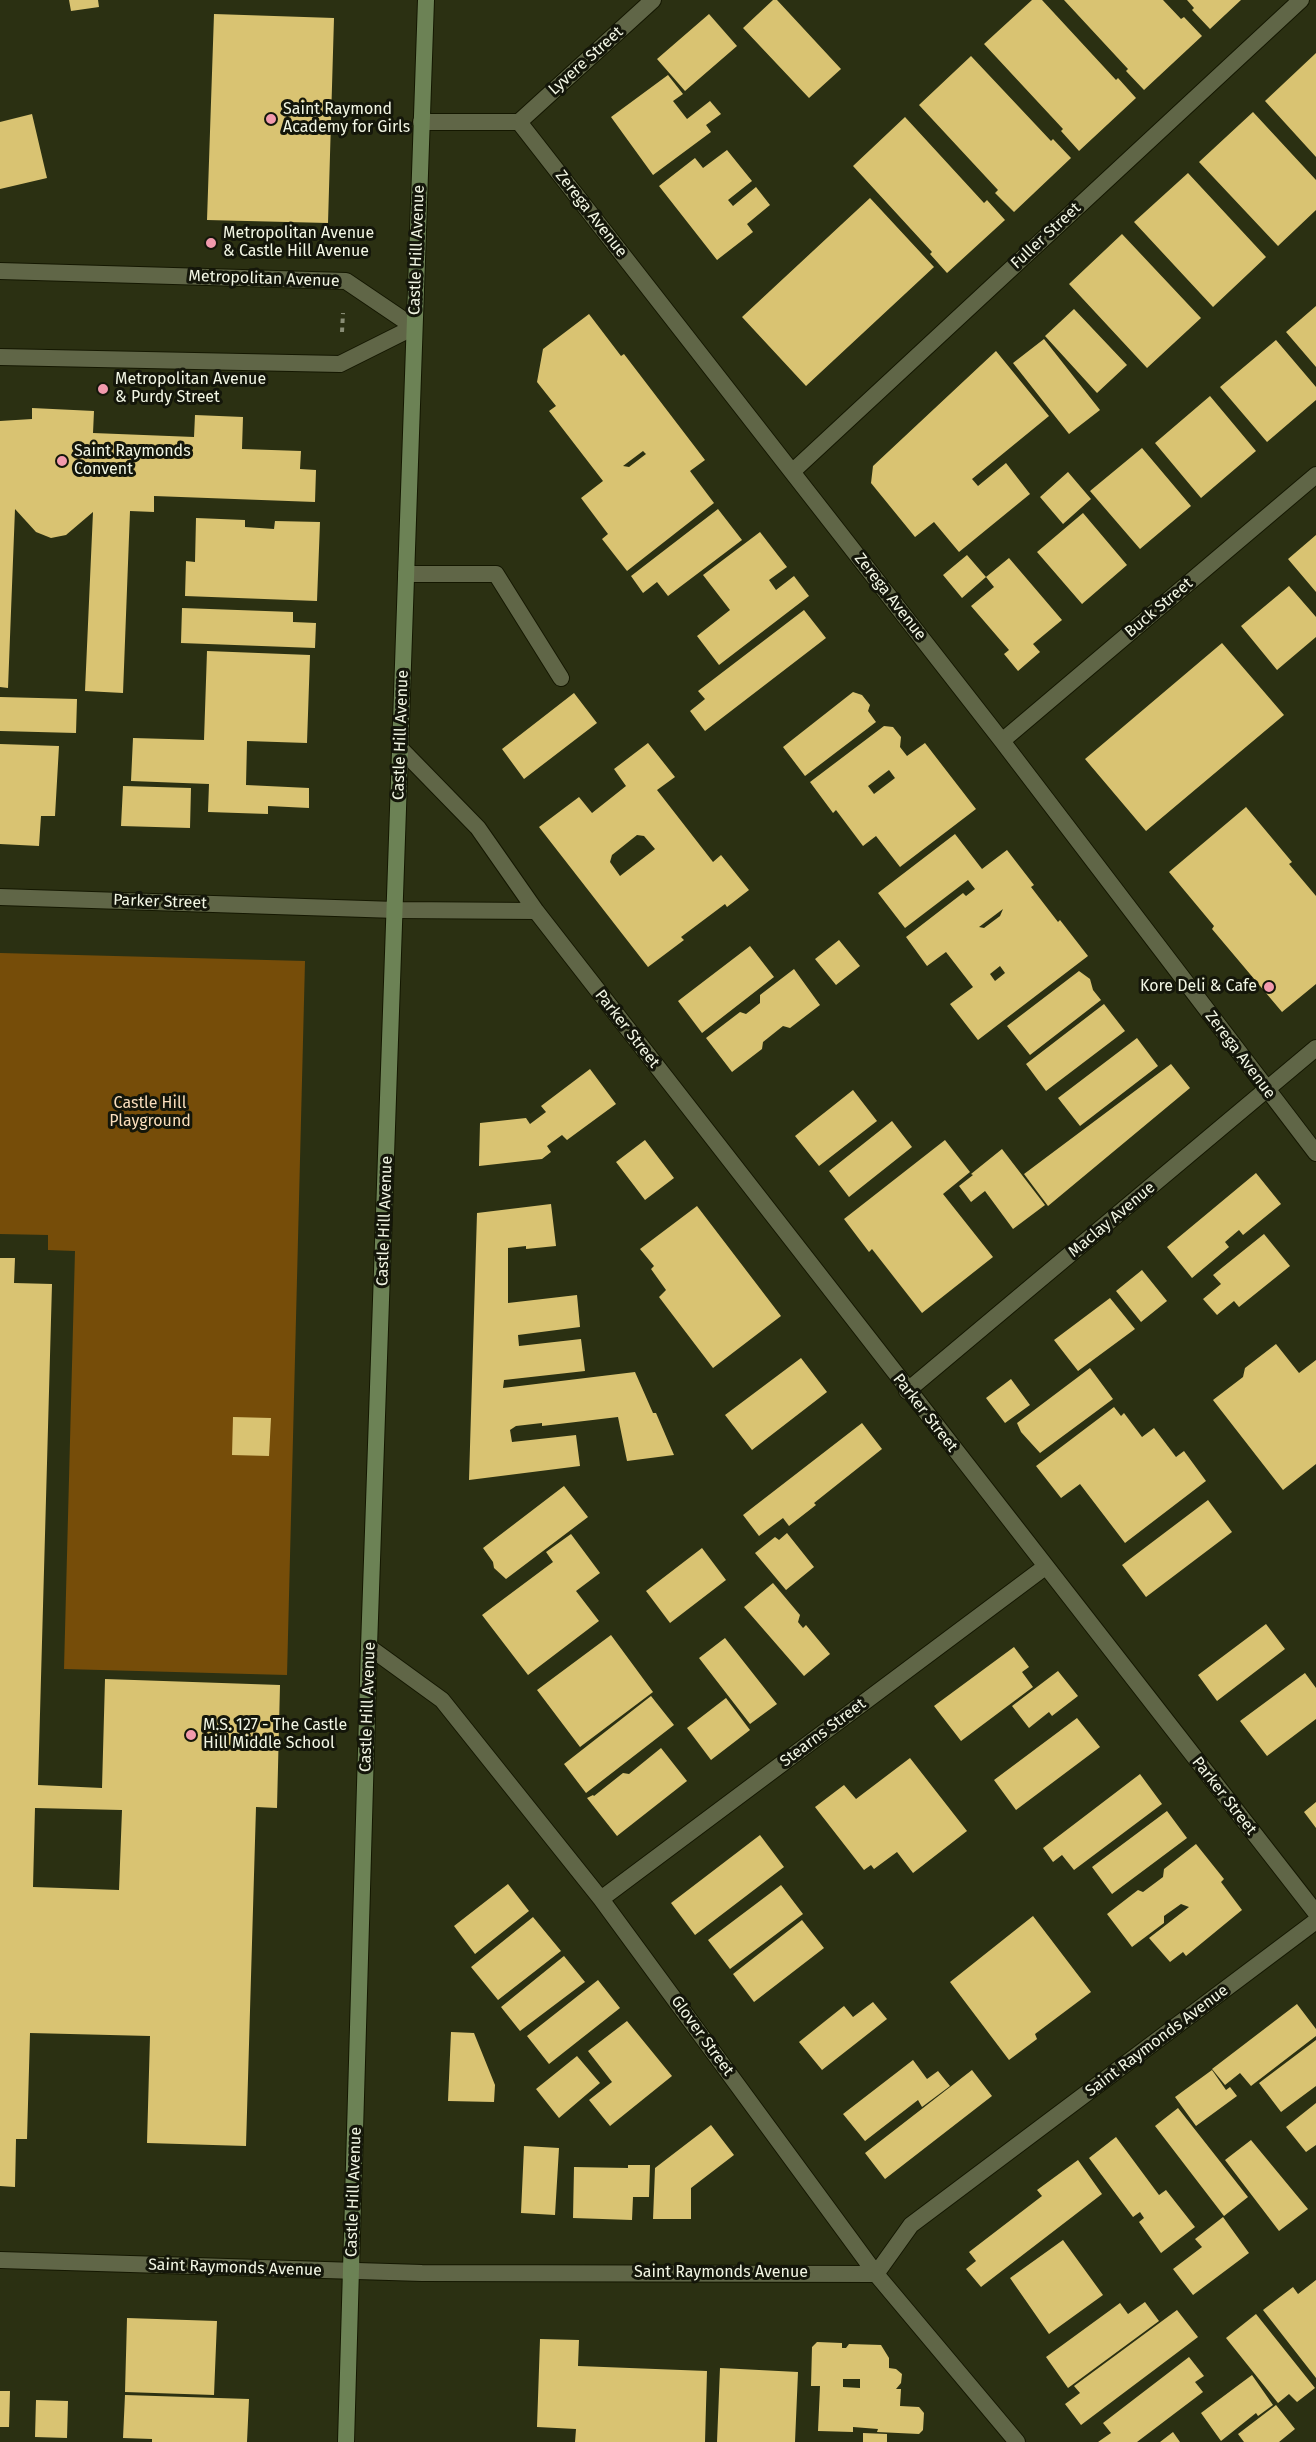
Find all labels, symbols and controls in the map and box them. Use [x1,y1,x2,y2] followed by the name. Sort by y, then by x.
[545,23,627,99] street label: Lyvere Street
[283,100,410,138] place label: Saint Raymond Academy for Girls
[264,112,278,126] marker: Saint Raymond Academy for Girls
[551,167,631,261] street label: Zerega Avenue
[405,185,429,315] street label: Castle Hill Avenue
[1007,199,1085,273] street label: Fuller Street
[223,224,374,262] place label: Metropolitan Avenue & Castle Hill Avenue
[204,236,218,250] marker: Metropolitan Avenue & Castle Hill Avenue
[188,267,340,291] street label: Metropolitan Avenue
[115,370,266,408] place label: Metropolitan Avenue & Purdy Street
[96,382,110,396] marker: Metropolitan Avenue & Purdy Street
[74,442,191,480] place label: Saint Raymonds Convent
[55,454,69,468] marker: Saint Raymonds Convent
[850,550,930,644] street label: Zerega Avenue
[1121,574,1197,642] street label: Buck Street
[389,670,413,800] street label: Castle Hill Avenue
[113,891,207,913] street label: Parker Street
[1140,977,1257,997] place label: Kore Deli & Cafe
[1262,980,1276,994] marker: Kore Deli & Cafe
[591,986,663,1072] street label: Parker Street
[1201,1007,1279,1103] street label: Zerega Avenue
[109,1094,191,1132] park label: Castle Hill Playground
[373,1156,397,1286] street label: Castle Hill Avenue
[1065,1178,1159,1262] street label: Maclay Avenue
[889,1370,961,1456] street label: Parker Street
[356,1642,380,1772] street label: Castle Hill Avenue
[776,1695,870,1771] street label: Stearns Street
[203,1716,347,1754] place label: M.S. 127 - The Castle Hill Middle School
[184,1728,198,1742] marker: M.S. 127 - The Castle Hill Middle School
[1188,1753,1260,1839] street label: Parker Street
[1082,1981,1232,2101] street label: Saint Raymonds Avenue
[667,1992,737,2080] street label: Glover Street
[342,2127,366,2257] street label: Castle Hill Avenue
[148,2255,322,2281] street label: Saint Raymonds Avenue
[634,2263,808,2283] street label: Saint Raymonds Avenue

